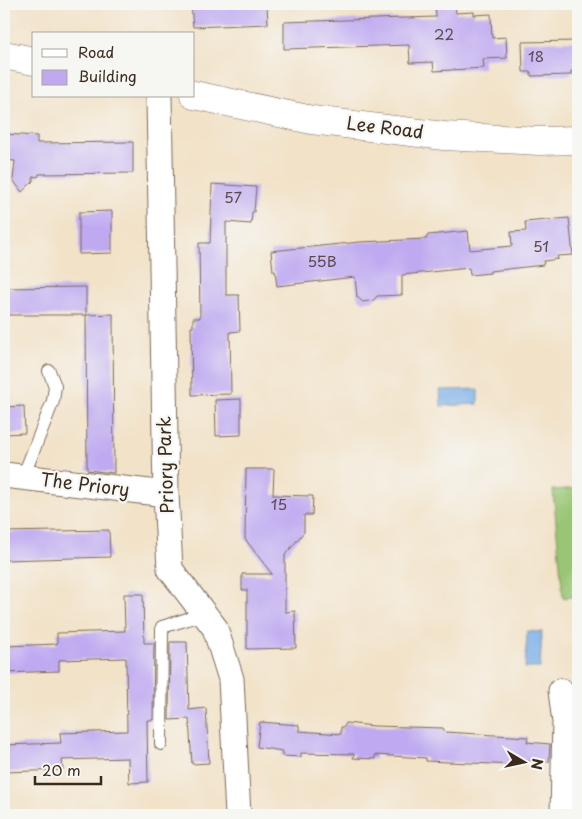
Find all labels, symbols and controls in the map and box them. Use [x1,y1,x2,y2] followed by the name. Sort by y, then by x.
[434,22,454,45] house number: 22
[32,32,195,98] legend
[78,40,114,63] text: Road
[528,44,544,67] house number: 18
[78,64,137,87] text: Building
[345,108,425,145] street label: Lee Road
[224,185,242,208] house number: 57
[533,234,549,257] house number: 51
[307,249,337,272] house number: 55B
[149,416,180,514] street label: Priory Park
[39,465,131,502] street label: The Priory
[271,492,287,515] house number: 15
[500,736,550,786] north arrow
[35,754,101,786] scale bar
[526,757,549,771] text: N
[42,758,81,781] text: 20 m

